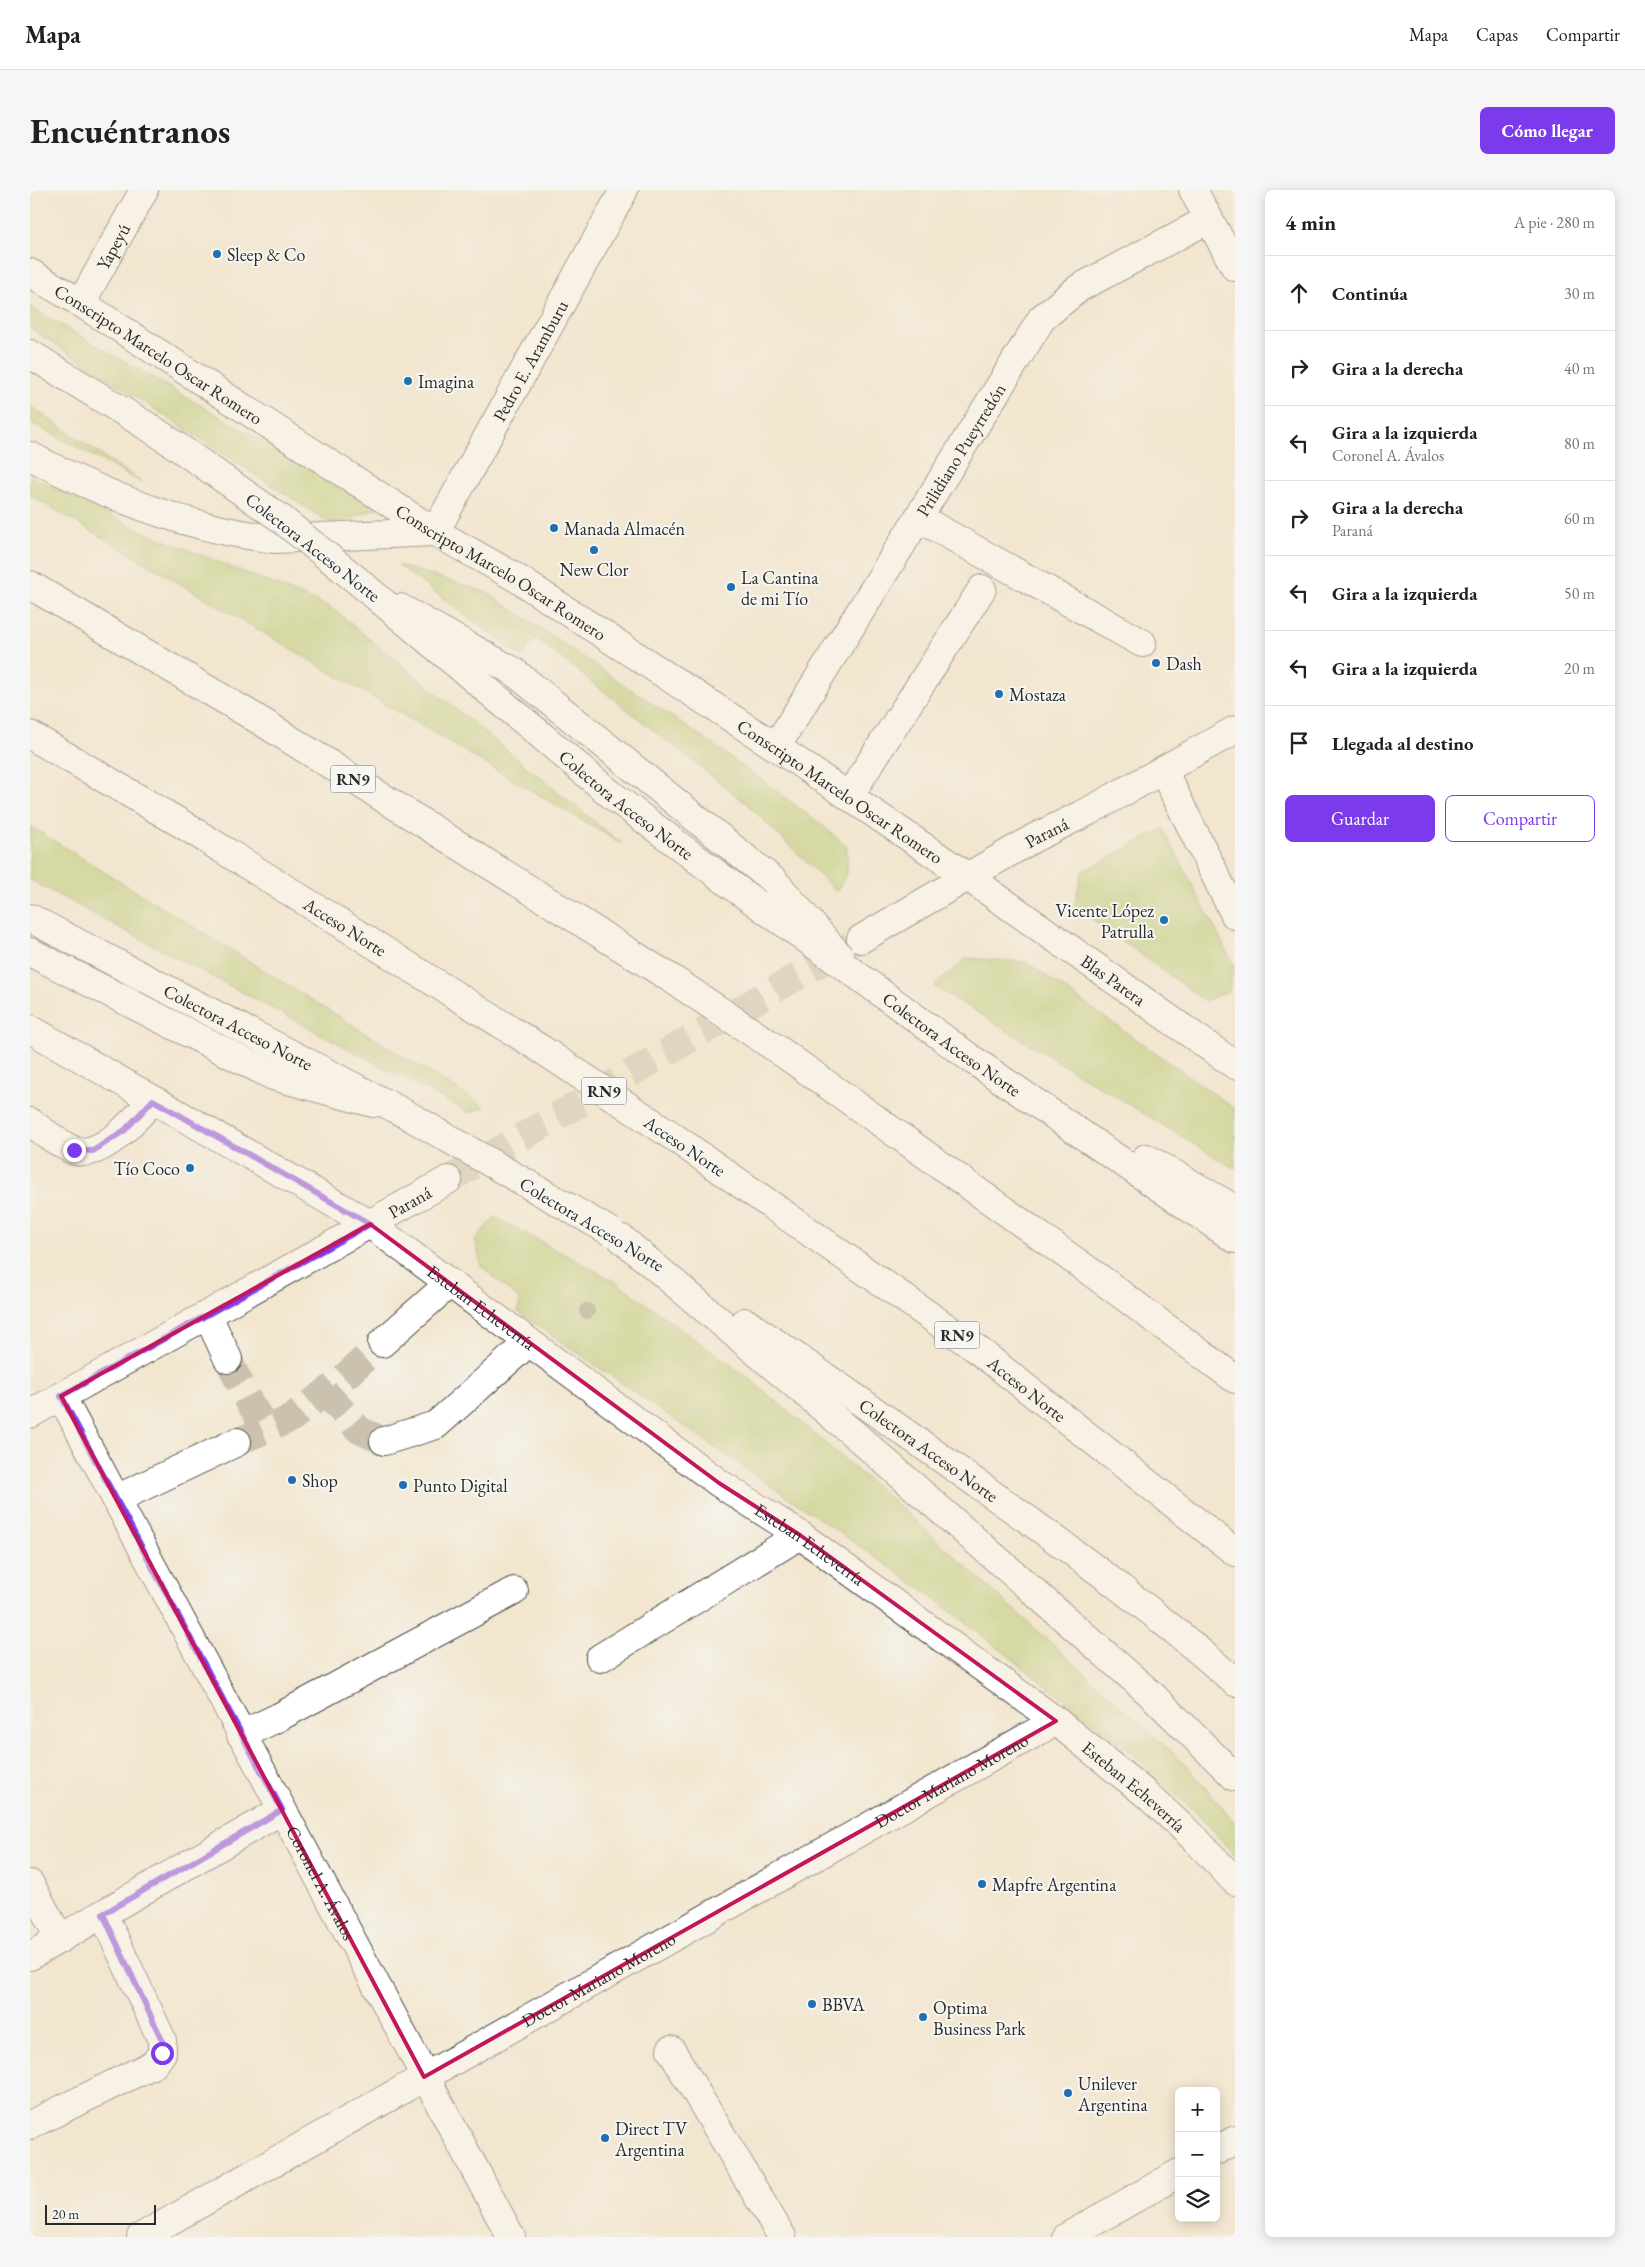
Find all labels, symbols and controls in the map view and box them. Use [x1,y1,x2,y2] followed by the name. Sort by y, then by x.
[25,19,81,50] text: Mapa
[1409,23,1448,46] text: Mapa
[1476,23,1518,46] text: Capas
[1546,23,1620,46] text: Compartir
[1480,107,1615,154] button: Cómo llegar
[30,108,230,153] text: Encuéntranos
[1285,209,1336,236] text: 4 min
[1514,212,1595,233] text: A pie · 280 m
[91,219,135,273] street label: Yapeyú
[227,243,305,266] place label: Sleep & Co
[211,248,223,260] marker: Sleep & Co
[50,279,267,429] street label: Conscripto Marcelo Oscar Romero
[1285,279,1313,307] icon: ahead
[1332,281,1408,306] text: Continúa
[1564,283,1595,304] text: 30 m
[487,295,573,425] street label: Pedro E. Aramburu
[1285,354,1313,382] icon: right
[1332,356,1463,381] text: Gira a la derecha
[1564,358,1595,379] text: 40 m
[418,370,475,393] place label: Imagina
[402,375,414,387] marker: Imagina
[910,378,1011,520] street label: Prilidiano Pueyrredón
[1332,420,1478,445] text: Gira a la izquierda
[1285,429,1313,457] icon: left
[1564,433,1595,454] text: 80 m
[1332,445,1444,466] text: Coronel A. Ávalos
[241,487,385,607] street label: Colectora Acceso Norte
[1332,495,1463,520] text: Gira a la derecha
[391,498,611,645] street label: Conscripto Marcelo Oscar Romero
[1285,504,1313,532] icon: right
[1564,508,1595,529] text: 60 m
[564,517,686,540] place label: Manada Almacén
[1332,520,1373,541] text: Paraná
[548,522,560,534] marker: Manada Almacén
[588,544,600,556] marker: New Clor
[559,558,629,581] place label: New Clor
[741,566,819,610] place label: La Cantina de mi Tío
[1285,579,1313,607] icon: left
[725,581,737,593] marker: La Cantina de mi Tío
[1332,581,1478,606] text: Gira a la izquierda
[1564,583,1595,604] text: 50 m
[1166,652,1202,675] place label: Dash
[1285,654,1313,682] icon: left
[1332,656,1478,681] text: Gira a la izquierda
[1150,657,1162,669] marker: Dash
[1564,658,1595,679] text: 20 m
[1009,683,1067,706] place label: Mostaza
[993,688,1005,700] marker: Mostaza
[733,714,948,868] street label: Conscripto Marcelo Oscar Romero
[1285,729,1313,757] icon: arrive
[1332,731,1474,756] text: Llegada al destino
[555,744,699,864] street label: Colectora Acceso Norte
[330,766,376,792] road number: RN9
[1285,795,1435,842] button: Guardar
[1445,795,1595,842] button: Compartir
[1020,811,1073,853] street label: Paraná
[299,891,391,961] street label: Acceso Norte
[1056,899,1155,943] place label: Vicente López Patrulla
[1158,914,1170,926] marker: Vicente López Patrulla
[1077,949,1151,1011] street label: Blas Parera
[160,978,317,1075] street label: Colectora Acceso Norte
[878,986,1026,1101] street label: Colectora Acceso Norte
[582,1078,626,1104] road number: RN9
[639,1110,730,1182] street label: Acceso Norte
[63,1139,86,1162] route end
[113,1157,180,1180] place label: Tío Coco
[184,1162,196,1174] marker: Tío Coco
[515,1172,669,1276] street label: Colectora Acceso Norte
[384,1180,436,1223] street label: Paraná
[423,1259,541,1355] street label: Esteban Echeverría
[934,1322,980,1348] road number: RN9
[982,1350,1071,1427] street label: Acceso Norte
[855,1393,1003,1507] street label: Colectora Acceso Norte
[302,1469,338,1492] place label: Shop
[286,1474,298,1486] marker: Shop
[413,1474,507,1497] place label: Punto Digital
[397,1479,409,1491] marker: Punto Digital
[750,1498,870,1591] street label: Esteban Echeverría
[870,1728,1032,1833] street label: Doctor Mariano Moreno
[1078,1735,1192,1837] street label: Esteban Echeverría
[281,1822,361,1944] street label: Coronel A. Ávalos
[992,1873,1117,1896] place label: Mapfre Argentina
[976,1878,988,1890] marker: Mapfre Argentina
[517,1927,679,2032] street label: Doctor Mariano Moreno
[822,1993,865,2016] place label: BBVA
[933,1996,1026,2040] place label: Optima Business Park
[806,1998,818,2010] marker: BBVA
[917,2011,929,2023] marker: Optima Business Park
[151,2042,174,2065] route start
[1077,2072,1148,2116] place label: Unilever Argentina
[1062,2087,1074,2099] marker: Unilever Argentina
[1175,2087,1220,2222] map controls
[1175,2087,1220,2132] button: +
[614,2117,688,2161] place label: Direct TV Argentina
[599,2132,611,2144] marker: Direct TV Argentina
[1175,2132,1220,2177] button: −
[1175,2177,1220,2222] button: layers
[45,2202,156,2225] scale bar
[52,2205,79,2223] text: 20 m

